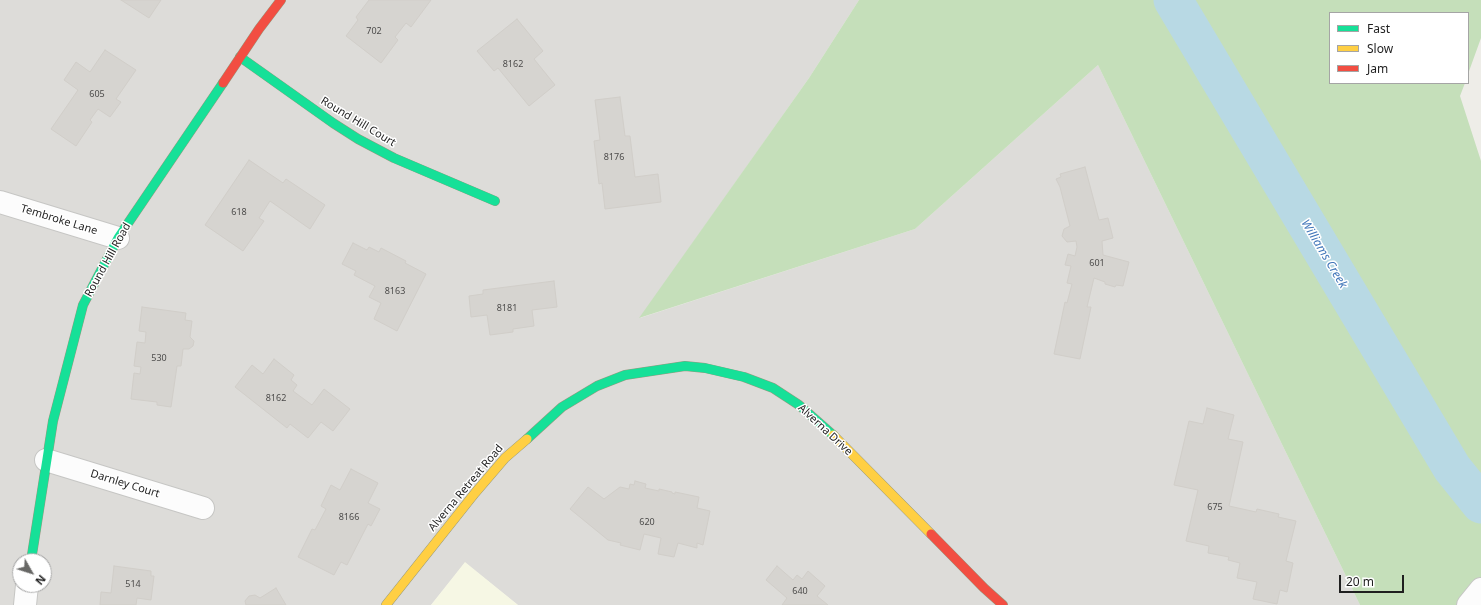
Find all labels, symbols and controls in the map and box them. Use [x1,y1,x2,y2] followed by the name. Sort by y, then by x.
[1329,12,1469,84] legend
[1367,20,1390,37] text: Fast
[366,26,382,36] house number: 702
[1367,40,1393,57] text: Slow
[503,59,523,69] house number: 8162
[1367,60,1388,77] text: Jam
[89,89,105,99] house number: 605
[318,94,398,150] street label: Round Hill Court
[604,152,624,162] house number: 8176
[19,202,99,238] street label: Tembroke Lane
[231,207,247,217] house number: 618
[1298,217,1350,291] water label: Williams Creek
[82,221,134,299] street label: Round Hill Road
[1089,258,1105,268] house number: 601
[385,286,405,296] house number: 8163
[497,303,517,313] house number: 8181
[151,353,167,363] house number: 530
[266,393,286,403] house number: 8162
[795,402,855,458] street label: Alverna Drive
[426,442,506,534] street label: Alverna Retreat Road
[89,467,161,501] street label: Darnley Court
[1207,502,1223,512] house number: 675
[339,512,359,522] house number: 8166
[639,517,655,527] house number: 620
[12,553,52,593] north arrow
[1341,567,1406,593] scale bar
[32,572,50,588] text: N
[1346,573,1374,590] text: 20 m
[125,579,141,589] house number: 514
[792,586,808,596] house number: 640

